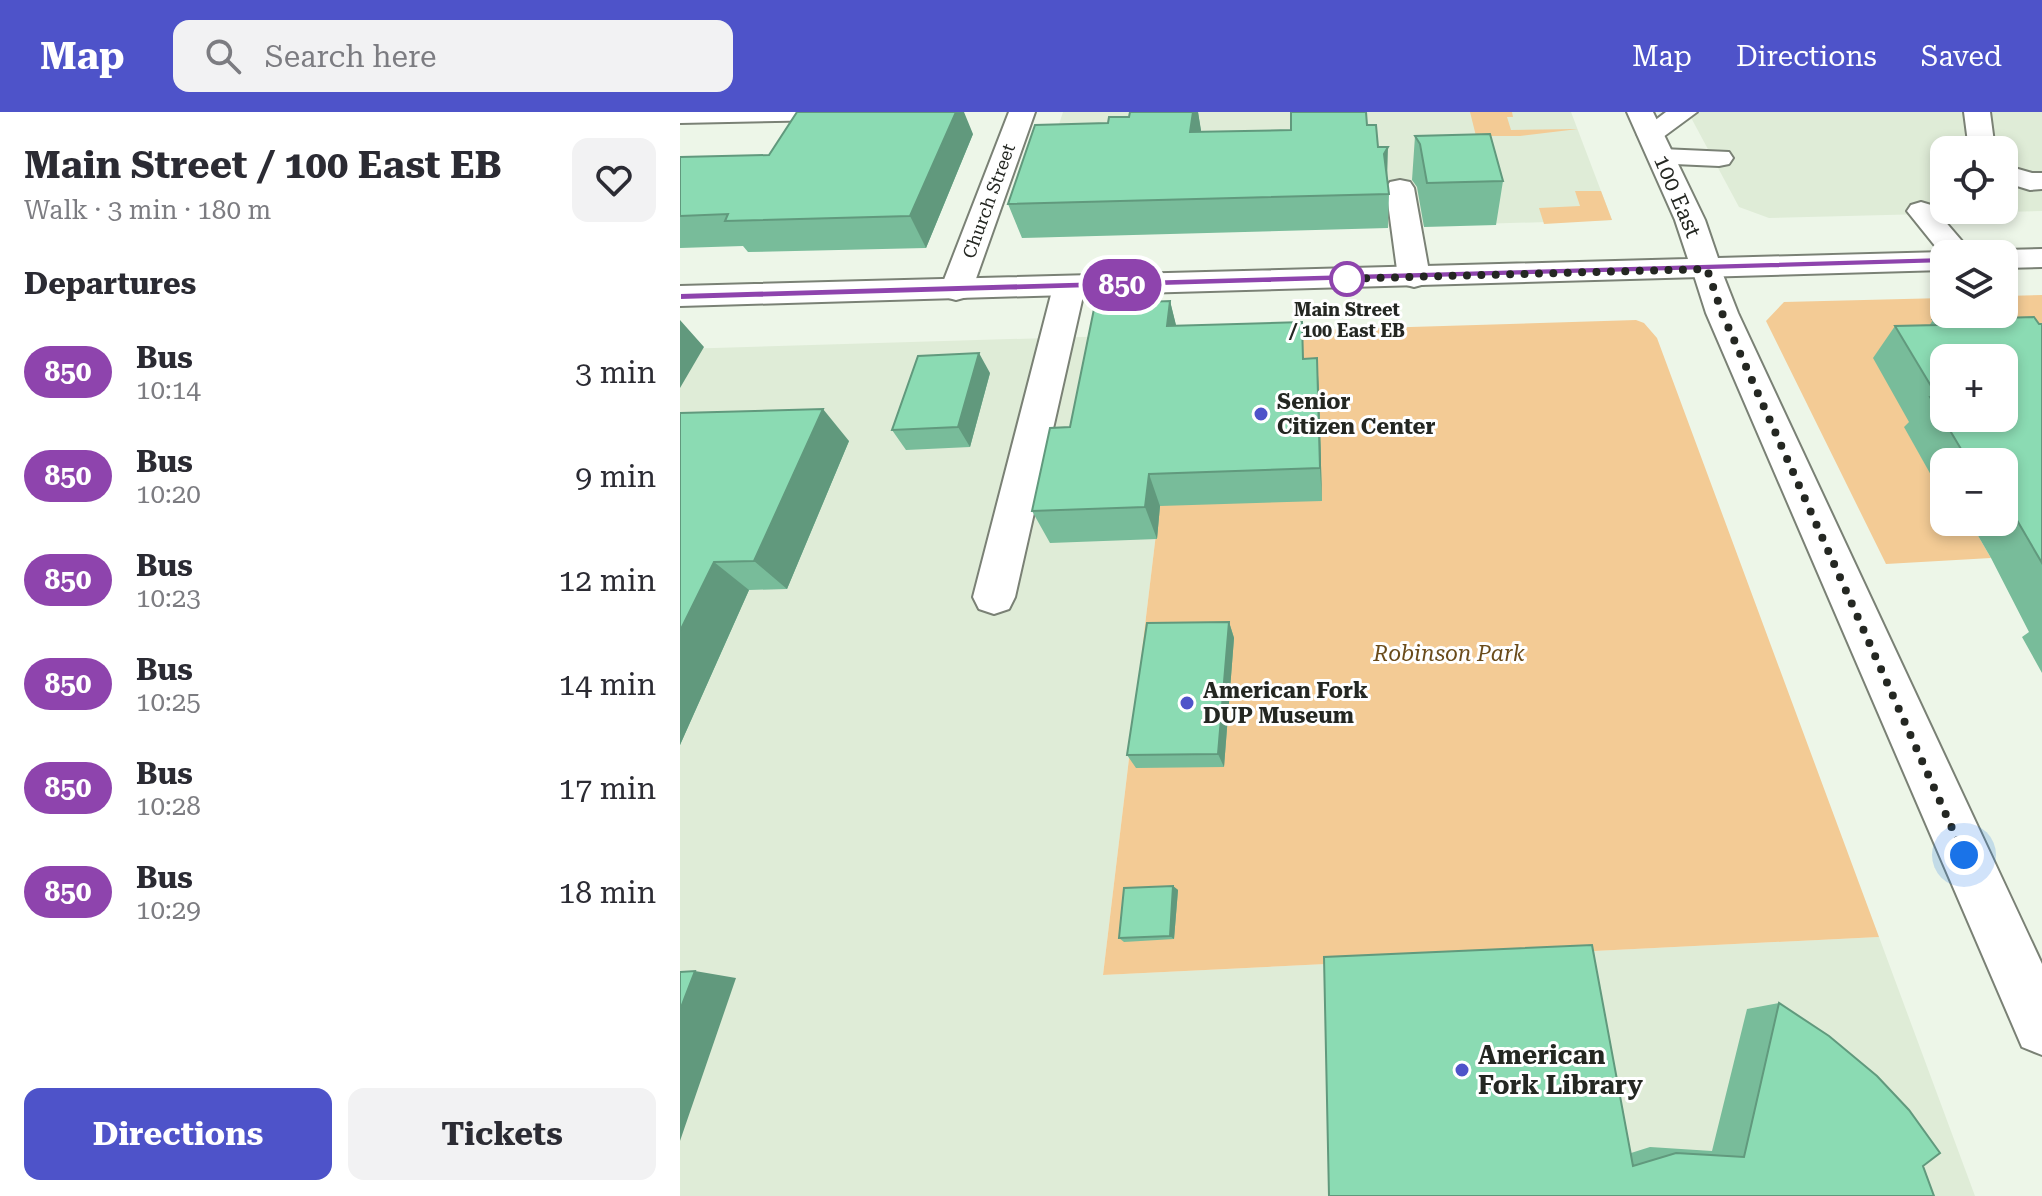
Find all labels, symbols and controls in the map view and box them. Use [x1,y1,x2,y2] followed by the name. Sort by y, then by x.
[173,20,733,92] search box
[40,34,125,78] text: Map
[201,34,245,78] icon: search
[265,39,437,74] text: Search here
[1632,40,1692,73] text: Map
[1736,40,1877,73] text: Directions
[1921,40,2002,73] text: Saved
[1930,136,2018,536] map controls
[1930,136,2018,224] button: locate
[572,138,656,222] button: heart
[958,140,1019,261] street label: Church Street
[24,143,502,187] text: Main Street / 100 East EB
[1649,151,1706,241] street label: 100 East
[24,195,271,225] text: Walk · 3 min · 180 m
[1930,240,2018,328] button: layers
[1076,259,1168,311] line badge: 850
[1330,262,1364,296] marker: Main Street / 100 East EB
[24,266,196,301] text: Departures
[1098,268,1146,301] text: 850
[1288,299,1405,341] place label: Main Street / 100 East EB
[136,340,193,375] text: Bus
[1930,344,2018,432] button: +
[44,355,92,388] text: 850
[575,355,656,390] text: 3 min
[136,375,201,405] text: 10:14
[1277,389,1436,439] place label: Senior Citizen Center
[1252,405,1270,423] marker: Senior Citizen Center
[136,444,193,479] text: Bus
[1930,448,2018,536] button: −
[44,459,92,492] text: 850
[575,459,656,494] text: 9 min
[136,479,201,509] text: 10:20
[136,548,193,583] text: Bus
[44,563,92,596] text: 850
[559,563,656,598] text: 12 min
[136,583,201,613] text: 10:23
[1372,641,1525,666] park label: Robinson Park
[136,652,193,687] text: Bus
[44,667,92,700] text: 850
[559,667,656,702] text: 14 min
[1203,678,1368,728] place label: American Fork DUP Museum
[136,687,201,717] text: 10:25
[1178,694,1196,712] marker: American Fork DUP Museum
[136,756,193,791] text: Bus
[44,771,92,804] text: 850
[559,771,656,806] text: 17 min
[136,791,201,821] text: 10:28
[1944,835,1984,875] your location
[136,860,193,895] text: Bus
[44,875,92,908] text: 850
[559,875,656,910] text: 18 min
[136,895,201,925] text: 10:29
[1478,1040,1643,1100] place label: American Fork Library
[1453,1061,1471,1079] marker: American Fork Library
[24,1088,332,1180] button: Directions
[348,1088,656,1180] button: Tickets

